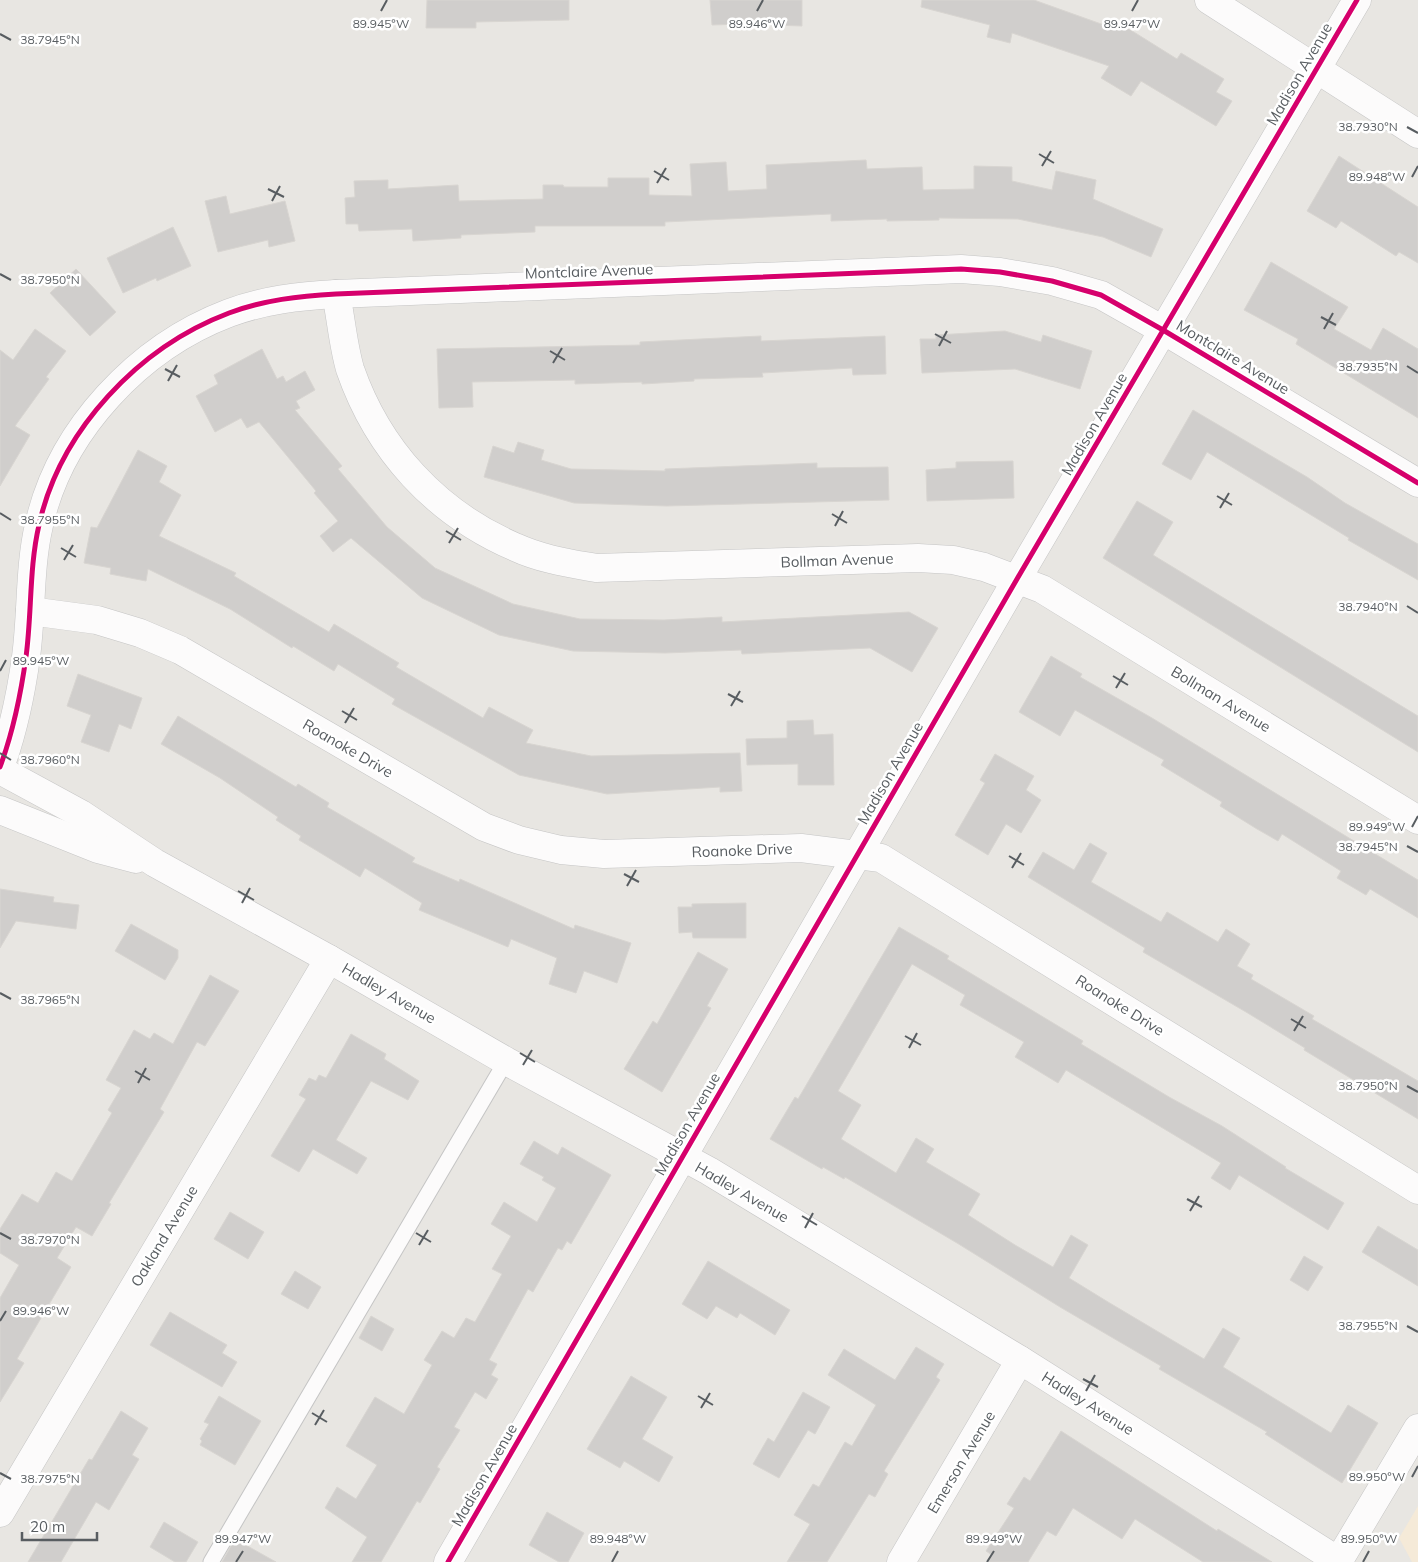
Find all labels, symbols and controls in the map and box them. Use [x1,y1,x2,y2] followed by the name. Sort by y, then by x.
[353,16,409,31] text: 89.945°W
[729,16,785,31] text: 89.946°W
[1104,16,1160,31] text: 89.947°W
[1262,19,1336,129] street label: Madison Avenue
[20,32,80,47] text: 38.7945°N
[1338,119,1398,134] text: 38.7930°N
[1349,169,1405,184] text: 89.948°W
[524,259,654,283] street label: Montclaire Avenue
[20,272,80,287] text: 38.7950°N
[1173,316,1293,398] street label: Montclaire Avenue
[1338,359,1398,374] text: 38.7935°N
[1057,369,1131,479] street label: Madison Avenue
[20,512,80,527] text: 38.7955°N
[780,549,894,571] street label: Bollman Avenue
[1338,599,1398,614] text: 38.7940°N
[13,653,69,668] text: 89.945°W
[1168,662,1274,736] street label: Bollman Avenue
[300,715,396,781] street label: Roanoke Drive
[853,718,927,828] street label: Madison Avenue
[20,752,80,767] text: 38.7960°N
[1349,819,1405,834] text: 89.949°W
[691,839,793,861] street label: Roanoke Drive
[1338,839,1398,854] text: 38.7945°N
[339,958,439,1028] street label: Hadley Avenue
[1072,970,1168,1040] street label: Roanoke Drive
[20,992,80,1007] text: 38.7965°N
[650,1069,724,1179] street label: Madison Avenue
[1338,1078,1398,1093] text: 38.7950°N
[692,1157,792,1227] street label: Hadley Avenue
[126,1182,202,1290] street label: Oakland Avenue
[20,1232,80,1247] text: 38.7970°N
[13,1303,69,1318] text: 89.946°W
[1338,1318,1398,1333] text: 38.7955°N
[1038,1367,1138,1439] street label: Hadley Avenue
[923,1407,999,1517] street label: Emerson Avenue
[447,1420,521,1530] street label: Madison Avenue
[1349,1469,1405,1484] text: 89.950°W
[20,1471,80,1486] text: 38.7975°N
[22,1510,98,1542] scale bar
[30,1517,65,1536] text: 20 m
[215,1531,271,1546] text: 89.947°W
[590,1531,646,1546] text: 89.948°W
[966,1531,1022,1546] text: 89.949°W
[1341,1531,1397,1546] text: 89.950°W

